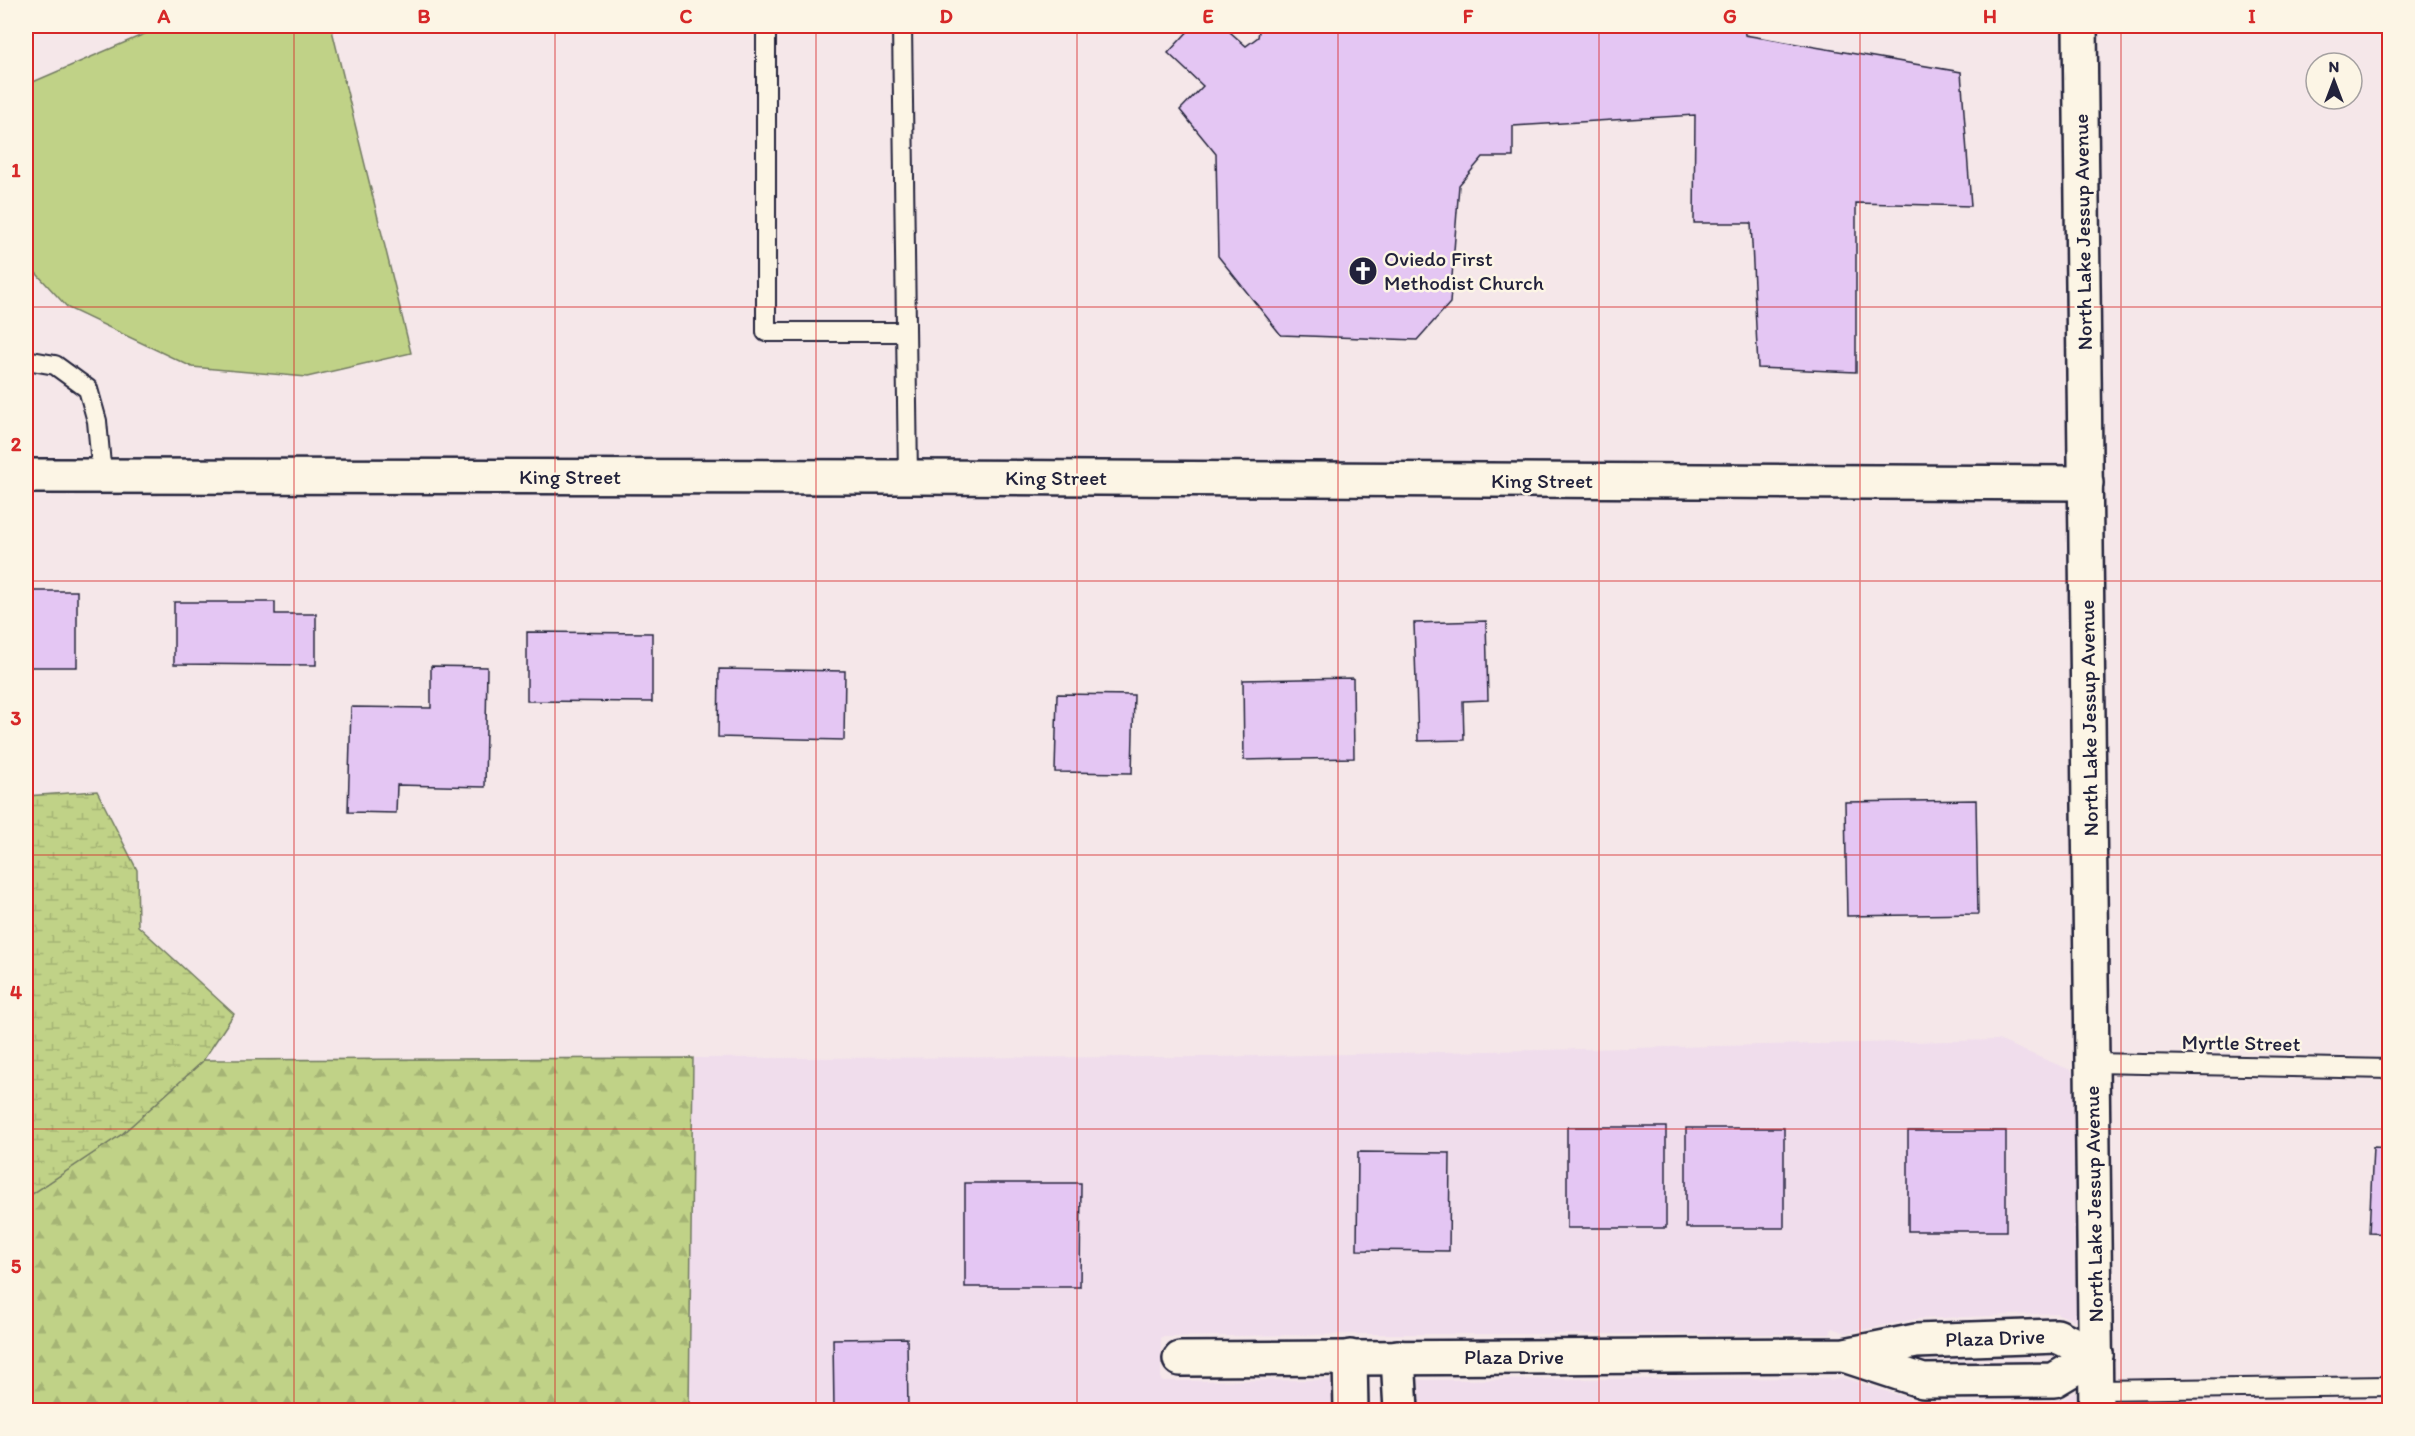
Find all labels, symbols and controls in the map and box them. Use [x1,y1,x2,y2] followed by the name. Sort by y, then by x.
[157,4,171,28] text: A
[418,4,431,28] text: B
[680,4,693,28] text: C
[939,4,953,28] text: D
[1202,4,1214,28] text: E
[1463,4,1474,28] text: F
[1723,4,1737,28] text: G
[1983,4,1997,28] text: H
[2248,4,2256,28] text: I
[2304,51,2364,111] north arrow
[2329,57,2339,76] text: N
[2068,113,2097,351] street label: North Lake Jessup Avenue
[11,158,21,182] text: 1
[1384,246,1544,295] place label: Oviedo First Methodist Church
[1347,255,1379,287] church icon: Oviedo First Methodist Church
[11,432,22,456] text: 2
[519,464,621,489] street label: King Street
[1005,465,1107,490] street label: King Street
[1491,468,1593,493] street label: King Street
[2074,599,2103,837] street label: North Lake Jessup Avenue
[11,706,22,730] text: 3
[10,980,22,1004] text: 4
[2181,1029,2301,1056] street label: Myrtle Street
[2079,1085,2108,1323] street label: North Lake Jessup Avenue
[11,1254,22,1278] text: 5
[1944,1323,2045,1352] street label: Plaza Drive
[1464,1344,1564,1369] street label: Plaza Drive

